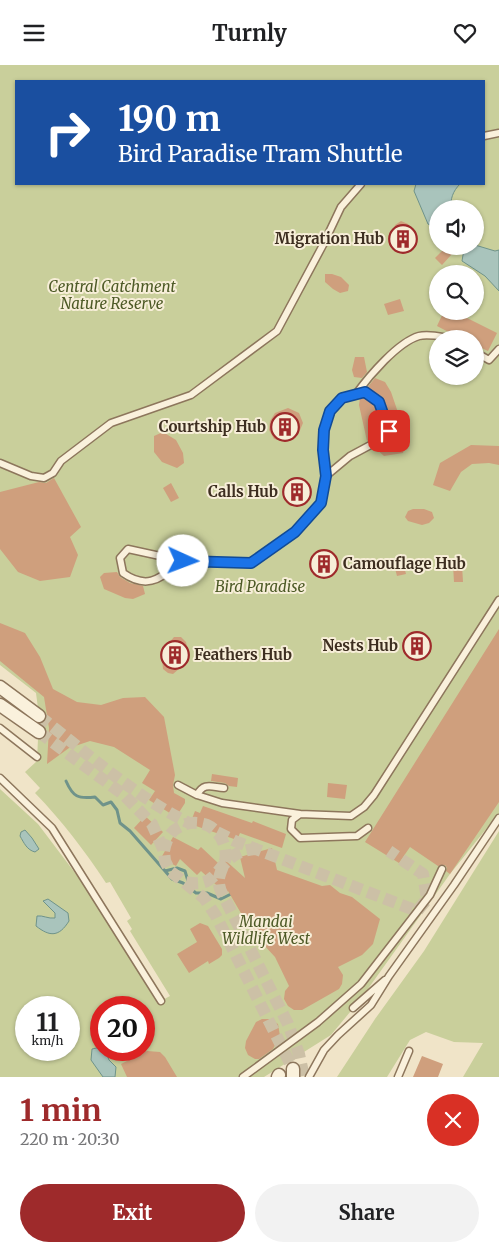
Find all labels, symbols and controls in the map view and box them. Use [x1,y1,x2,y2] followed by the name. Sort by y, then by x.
[20,19,48,47] icon: menu
[212,19,287,47] text: Turnly
[451,19,479,47] icon: heart
[118,97,221,141] text: 190 m
[35,100,100,165] icon: right
[118,140,403,168] text: Bird Paradise Tram Shuttle
[429,200,484,385] map controls
[429,200,484,255] button: sound
[388,224,418,254] building icon: Migration Hub
[275,229,384,248] place label: Migration Hub
[429,265,484,320] button: search
[48,277,176,313] park label: Central Catchment Nature Reserve
[429,330,484,385] button: layers
[368,410,410,452] pin
[270,412,300,442] building icon: Courtship Hub
[159,417,266,436] place label: Courtship Hub
[375,417,403,445] icon: arrive
[282,477,312,507] building icon: Calls Hub
[208,482,278,501] place label: Calls Hub
[156,534,208,586] position arrow
[309,549,339,579] building icon: Camouflage Hub
[343,554,466,573] place label: Camouflage Hub
[215,577,305,596] park label: Bird Paradise
[402,631,432,661] building icon: Nests Hub
[323,636,398,655] place label: Nests Hub
[160,640,190,670] building icon: Feathers Hub
[194,645,292,664] place label: Feathers Hub
[222,912,311,948] park label: Mandai Wildlife West
[90,996,155,1061] speed limit sign: 20
[36,1006,59,1038] text: 11
[32,1033,63,1048] text: km/h
[20,1091,102,1129] text: 1 min
[427,1094,479,1146] button: close
[20,1129,120,1149] text: 220 m · 20:30
[20,1184,245,1242] button: Exit
[255,1184,479,1242] button: Share

